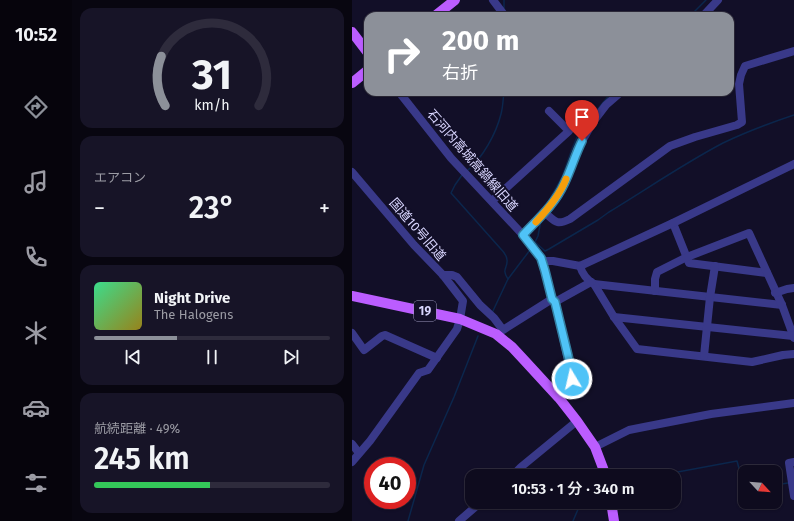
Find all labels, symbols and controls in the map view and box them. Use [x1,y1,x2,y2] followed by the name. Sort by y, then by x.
[15,24,57,46] text: 10:52
[442,24,520,57] text: 200 m
[376,28,428,80] icon: right
[191,50,232,100] text: 31
[442,62,478,84] text: 右折
[22,93,50,121] icon: directions
[194,97,230,114] text: km/h
[565,100,599,141] pin
[424,106,521,214] street label: 石河内高城高鍋線旧道
[571,106,593,128] icon: arrive
[22,168,50,196] icon: music
[94,170,146,185] text: エアコン
[189,190,235,226] text: 23°
[94,195,105,222] text: −
[319,195,330,222] text: +
[386,195,449,264] street label: 国道10号旧道
[22,243,50,271] icon: phone
[154,289,230,307] text: Night Drive
[414,301,436,321] road number: 19
[154,307,233,322] text: The Halogens
[22,319,50,347] icon: climate
[122,346,144,368] icon: previous
[201,346,223,368] icon: pause
[280,346,302,368] icon: next
[551,358,593,400] position arrow
[22,394,50,422] icon: car
[94,421,180,436] text: 航続距離 · 49%
[94,441,190,477] text: 245 km
[364,457,416,509] speed limit sign: 40
[738,465,782,509] north arrow
[738,465,782,509] map controls
[22,469,50,497] icon: filters
[511,480,635,498] text: 10:53 · 1 分 · 340 m

